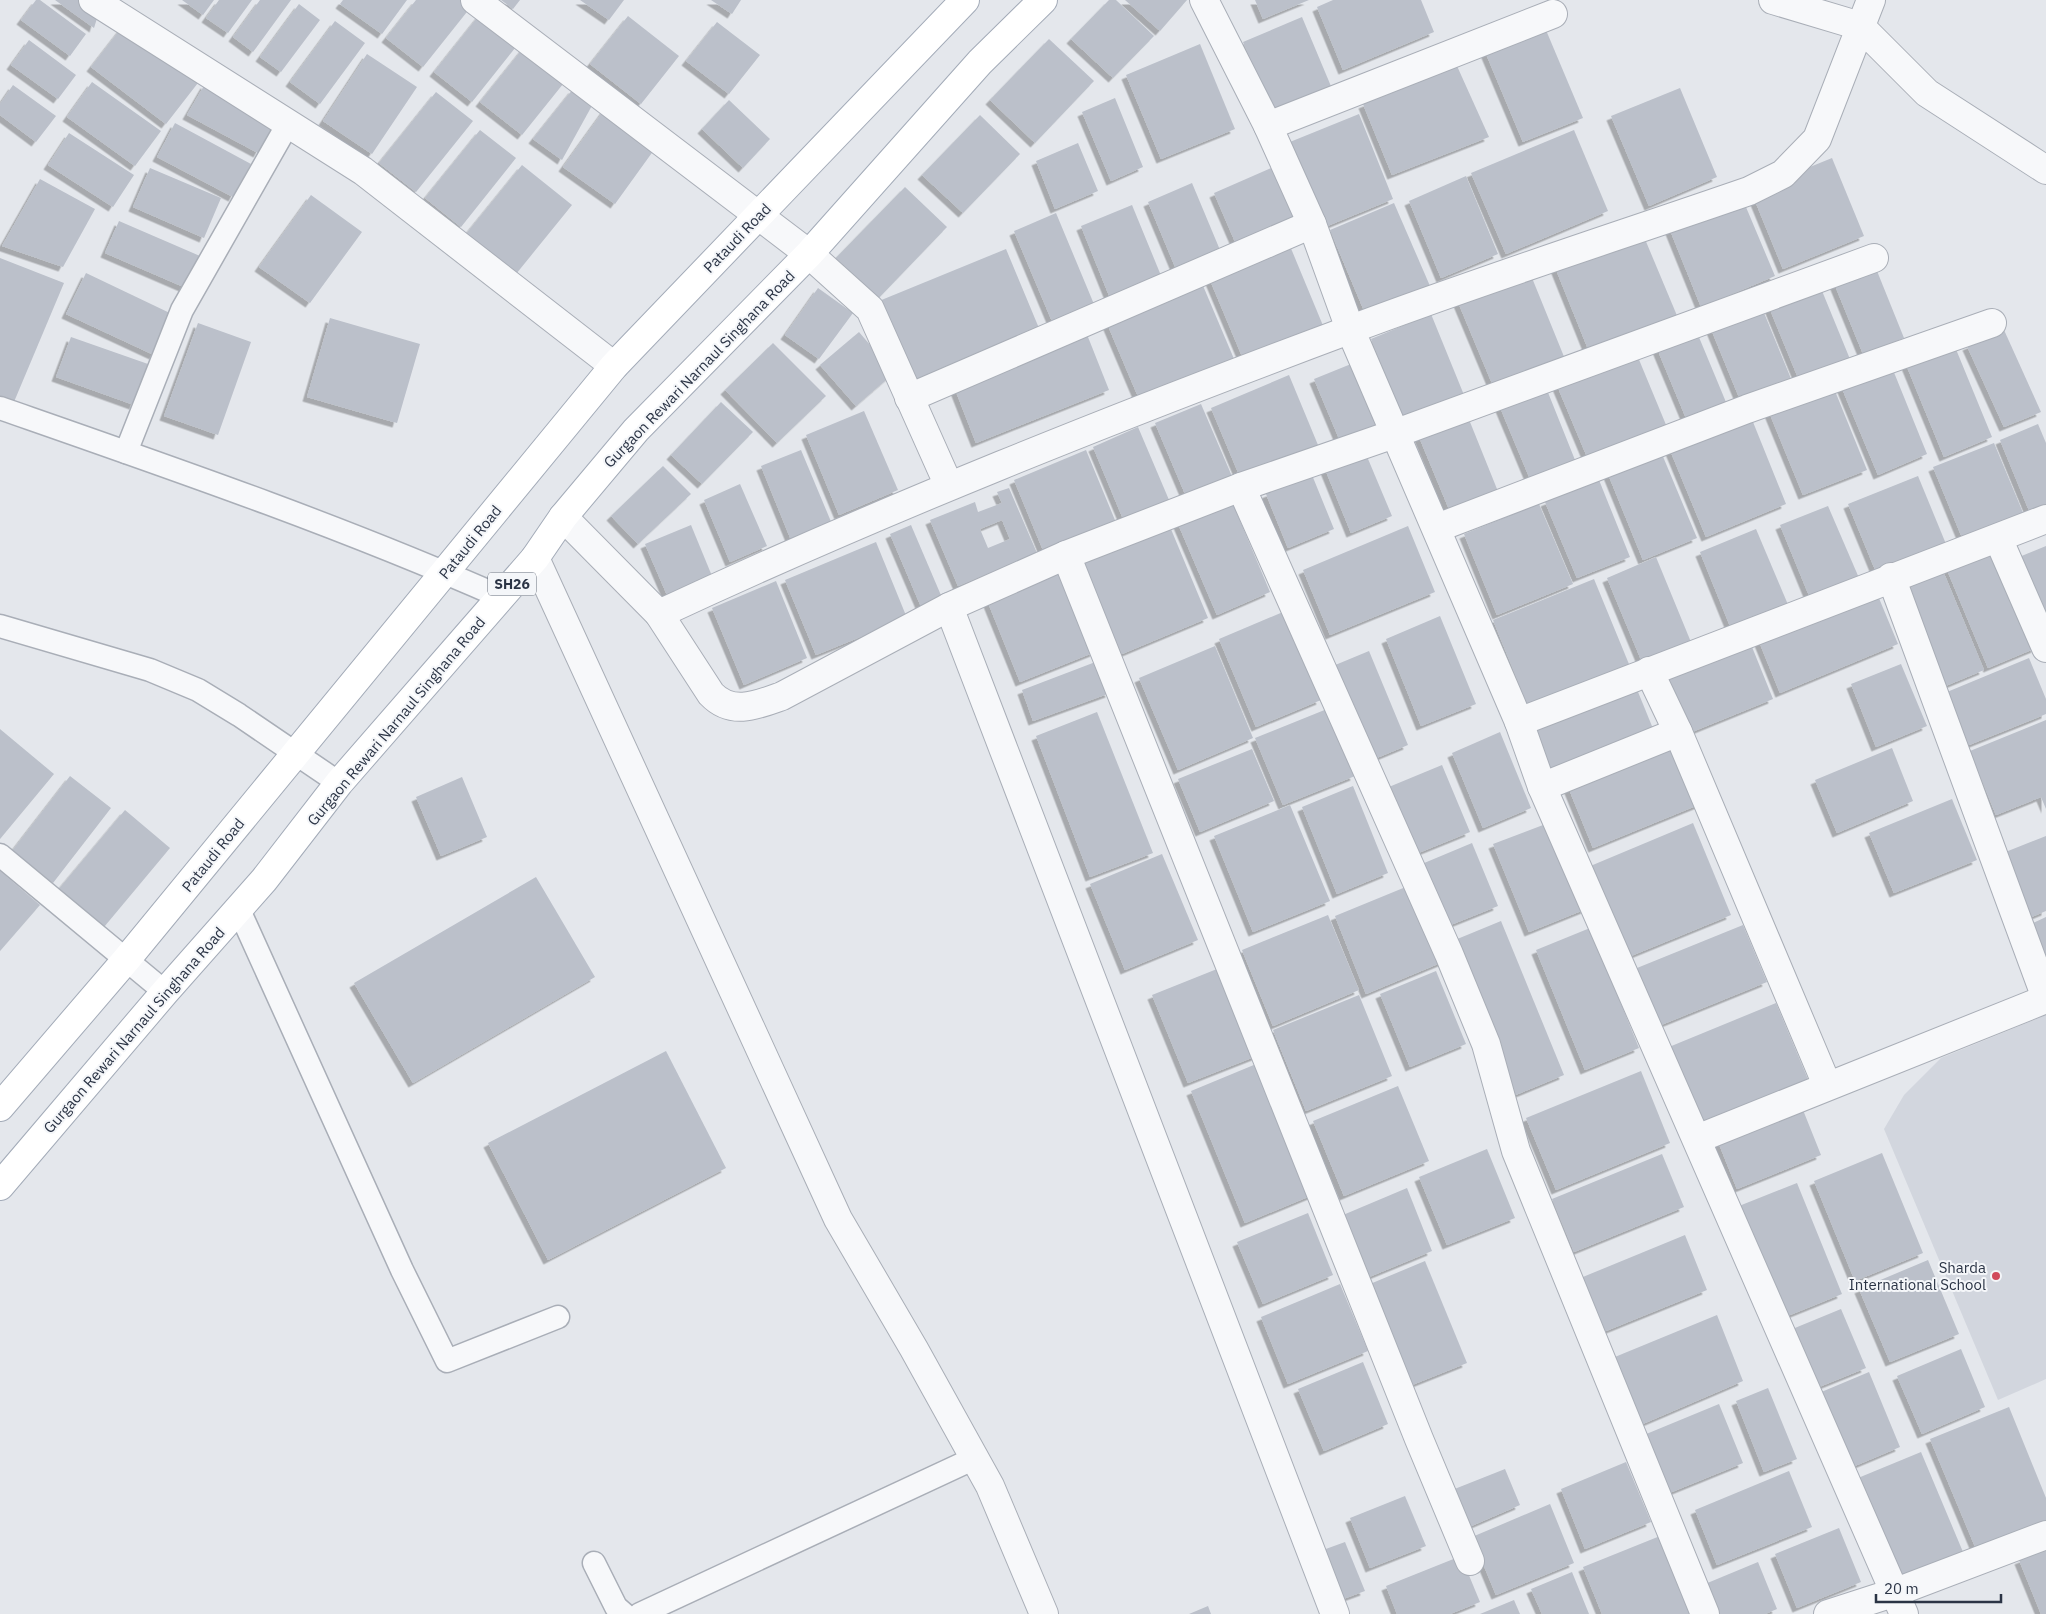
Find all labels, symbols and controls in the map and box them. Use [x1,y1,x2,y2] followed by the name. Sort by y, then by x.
[699,199,775,277] street label: Pataudi Road
[599,266,799,472] street label: Gurgaon Rewari Narnaul Singhana Road
[435,501,505,583] street label: Pataudi Road
[488,572,536,596] road number: SH26
[303,613,489,829] street label: Gurgaon Rewari Narnaul Singhana Road
[178,814,248,896] street label: Pataudi Road
[39,923,229,1137] street label: Gurgaon Rewari Narnaul Singhana Road
[1849,1258,1986,1294] place label: Sharda International School
[1990,1270,2002,1282] marker: Sharda International School
[1876,1572,2001,1604] scale bar
[1884,1579,1919,1598] text: 20 m

